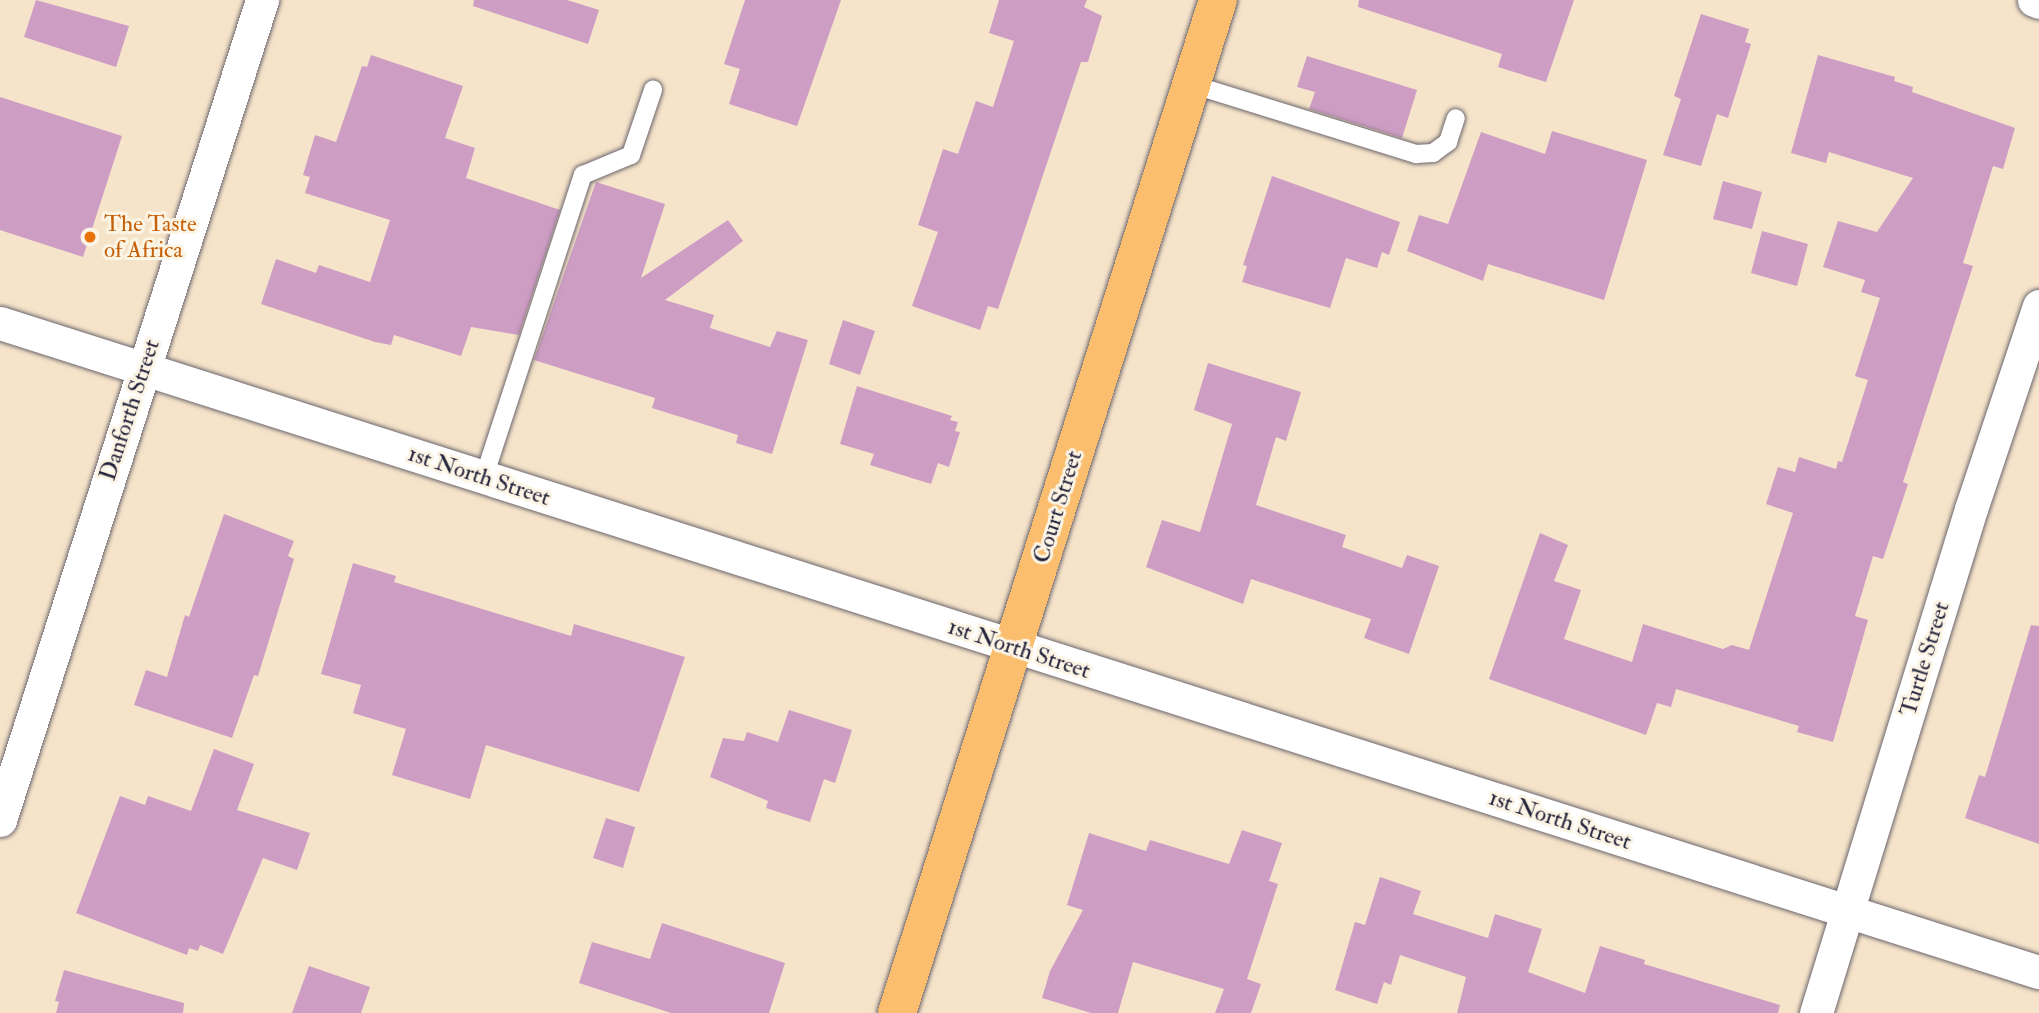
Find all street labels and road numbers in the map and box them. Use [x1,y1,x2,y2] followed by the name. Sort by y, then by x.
[94,336,166,484] street label: Danforth Street
[404,440,554,512] street label: 1st North Street
[1028,447,1088,567] street label: Court Street
[1895,598,1955,720] street label: Turtle Street
[944,613,1094,685] street label: 1st North Street
[1485,784,1635,856] street label: 1st North Street

